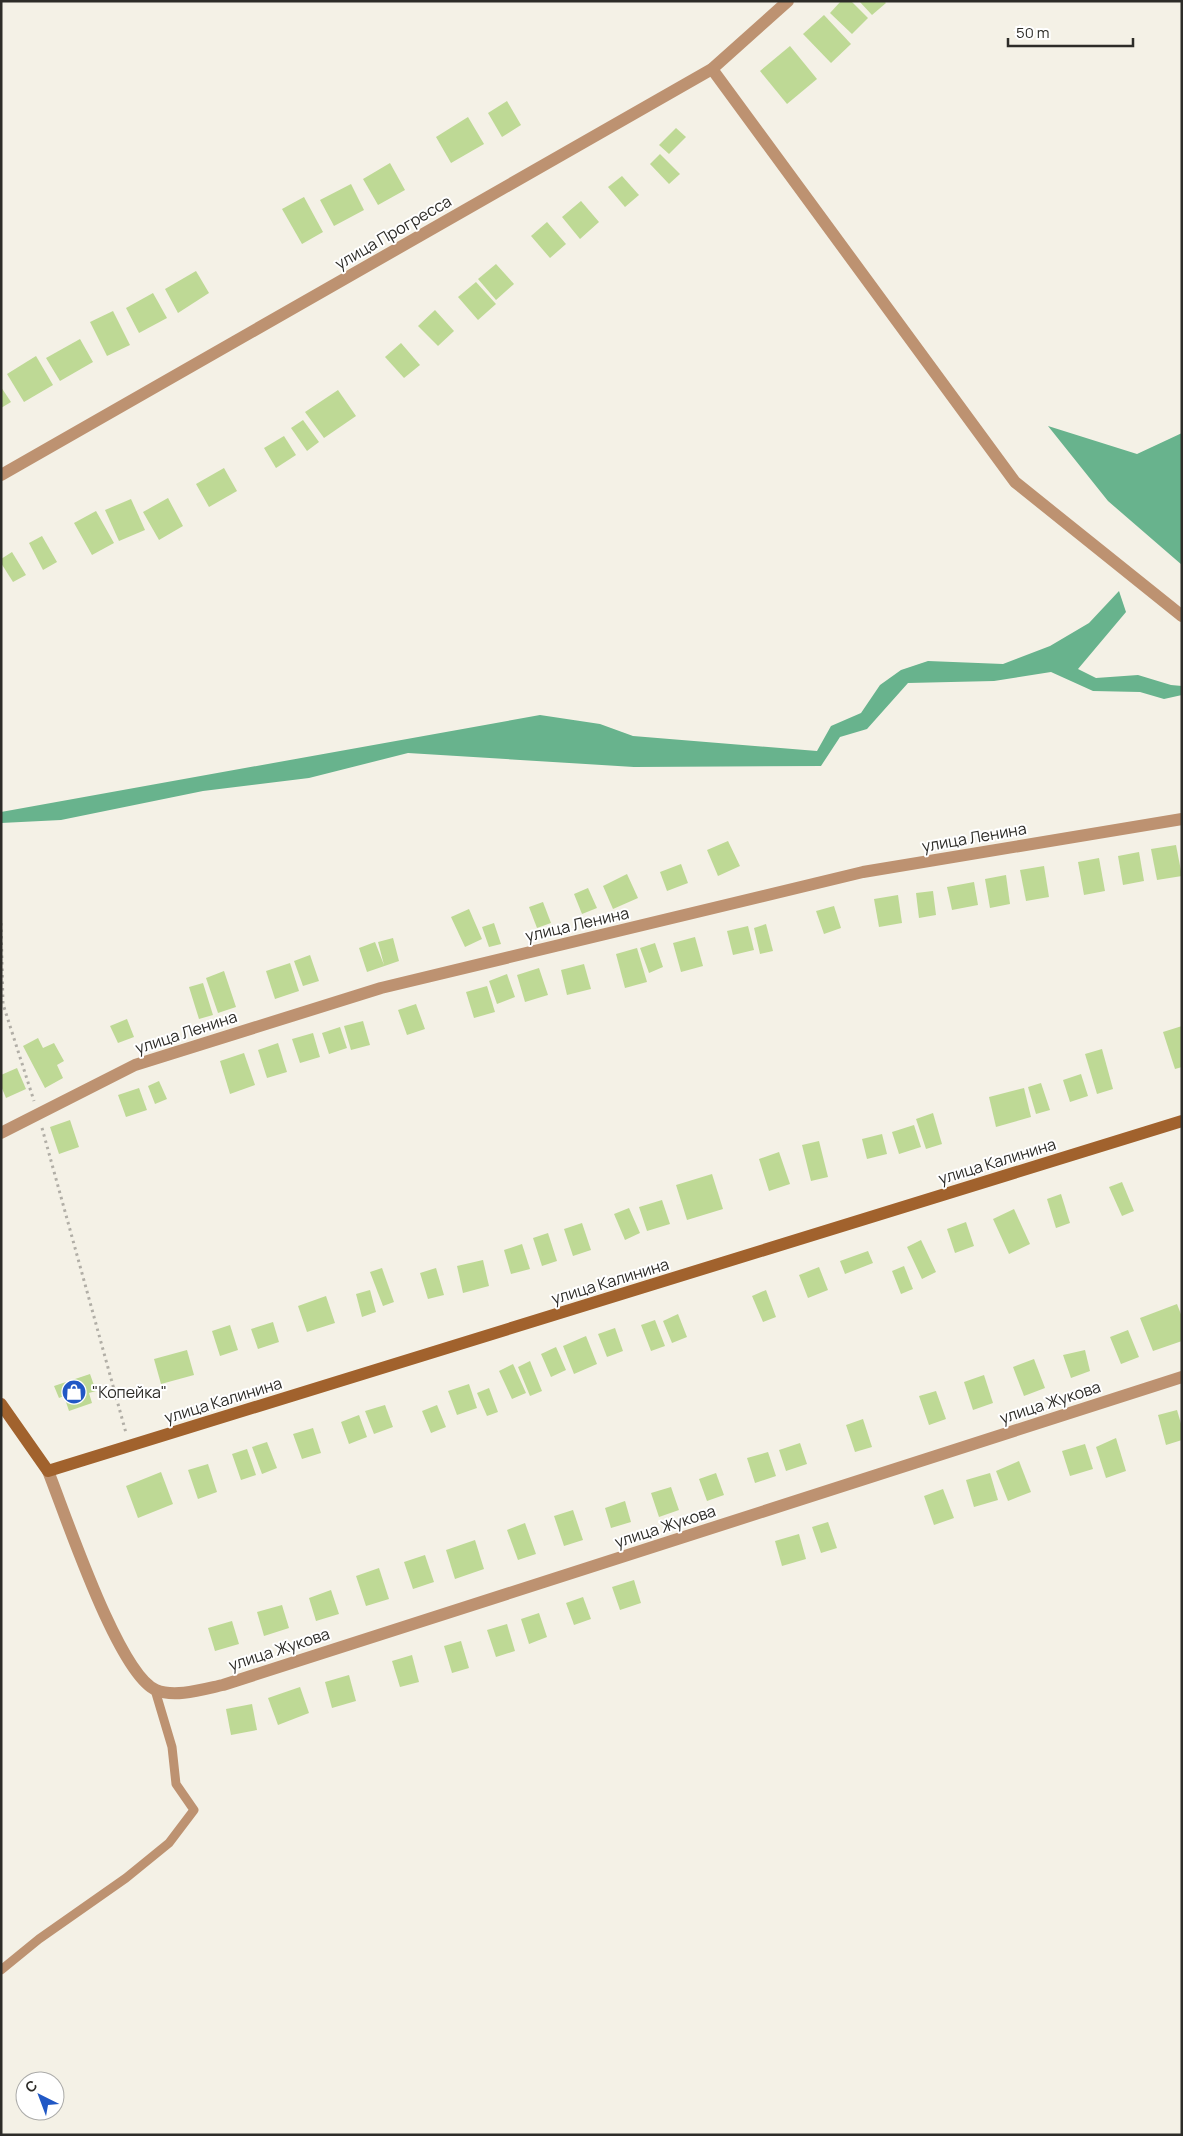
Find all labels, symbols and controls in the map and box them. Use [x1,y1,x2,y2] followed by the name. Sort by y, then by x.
[1008,15,1133,47] scale bar
[1016,22,1050,43] text: 50 m
[331,190,455,274] street label: улица Прогресса
[920,817,1028,857] street label: улица Ленина
[523,901,631,947] street label: улица Ленина
[132,1005,240,1059] street label: улица Ленина
[935,1133,1059,1189] street label: улица Калинина
[548,1253,672,1309] street label: улица Калинина
[161,1372,285,1428] street label: улица Калинина
[997,1375,1103,1429] street label: улица Жукова
[61,1379,87,1405] shop icon: "Копейка"
[92,1381,167,1403] place label: "Копейка"
[612,1499,718,1553] street label: улица Жукова
[226,1622,332,1676] street label: улица Жукова
[15,2071,65,2121] north arrow
[21,2075,41,2096] text: С

